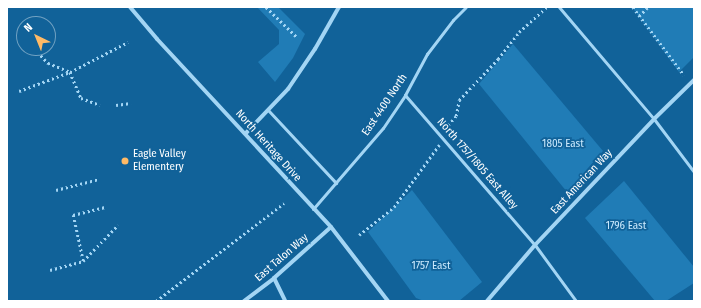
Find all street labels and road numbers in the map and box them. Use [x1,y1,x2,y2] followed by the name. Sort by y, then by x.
[360,72,410,138] street label: East 4400 North
[232,107,304,185] street label: North Heritage Drive
[434,116,520,212] street label: North 1757/1805 East Alley
[549,147,615,217] street label: East American Way
[253,231,311,285] street label: East Talon Way

